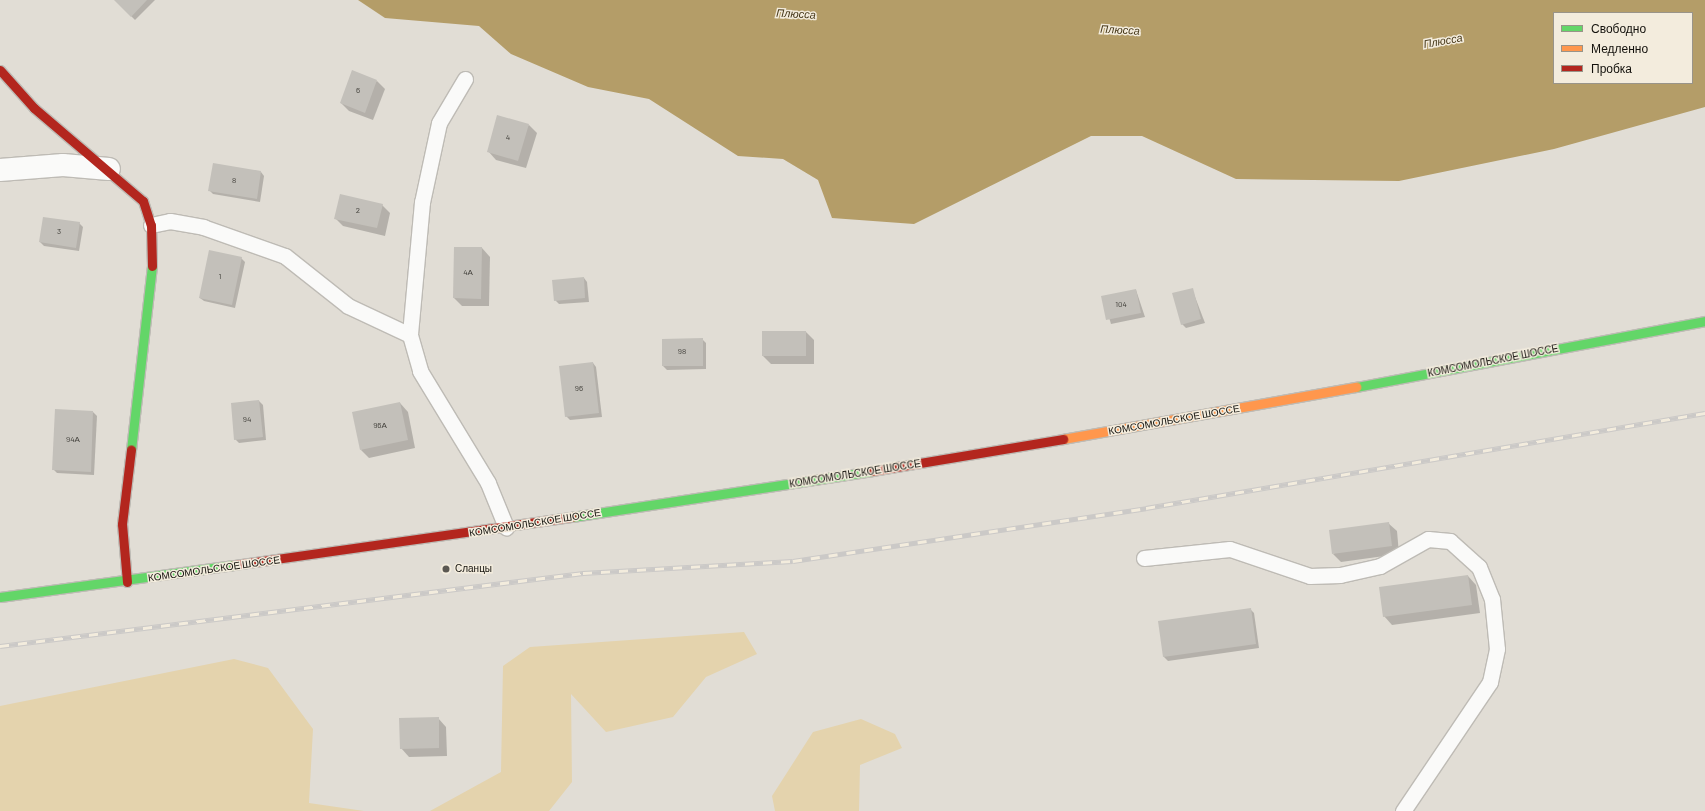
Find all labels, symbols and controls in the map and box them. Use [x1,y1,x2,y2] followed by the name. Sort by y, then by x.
[776,6,816,22] water label: Плюсса
[1553,12,1693,84] legend
[1591,21,1646,35] text: Свободно
[1100,22,1140,38] water label: Плюсса
[1422,31,1464,51] water label: Плюсса
[1591,41,1648,55] text: Медленно
[1591,61,1632,75] text: Пробка
[356,86,360,96] house number: 6
[506,133,510,143] house number: 4
[232,176,236,186] house number: 8
[356,206,360,216] house number: 2
[57,227,61,237] house number: 3
[463,268,473,278] house number: 4А
[219,272,221,282] house number: 1
[1115,300,1127,310] house number: 104
[1427,342,1559,380] street label: КОМСОМОЛЬСКОЕ ШОССЕ
[678,347,686,357] house number: 98
[575,384,583,394] house number: 96
[1107,403,1241,437] street label: КОМСОМОЛЬСКОЕ ШОССЕ
[243,415,251,425] house number: 94
[373,421,387,431] house number: 96А
[66,435,80,445] house number: 94А
[788,458,922,490] street label: КОМСОМОЛЬСКОЕ ШОССЕ
[468,507,602,539] street label: КОМСОМОЛЬСКОЕ ШОССЕ
[147,554,281,584] street label: КОМСОМОЛЬСКОЕ ШОССЕ
[440,563,452,575] marker: Сланцы
[455,563,492,575] place label: Сланцы

